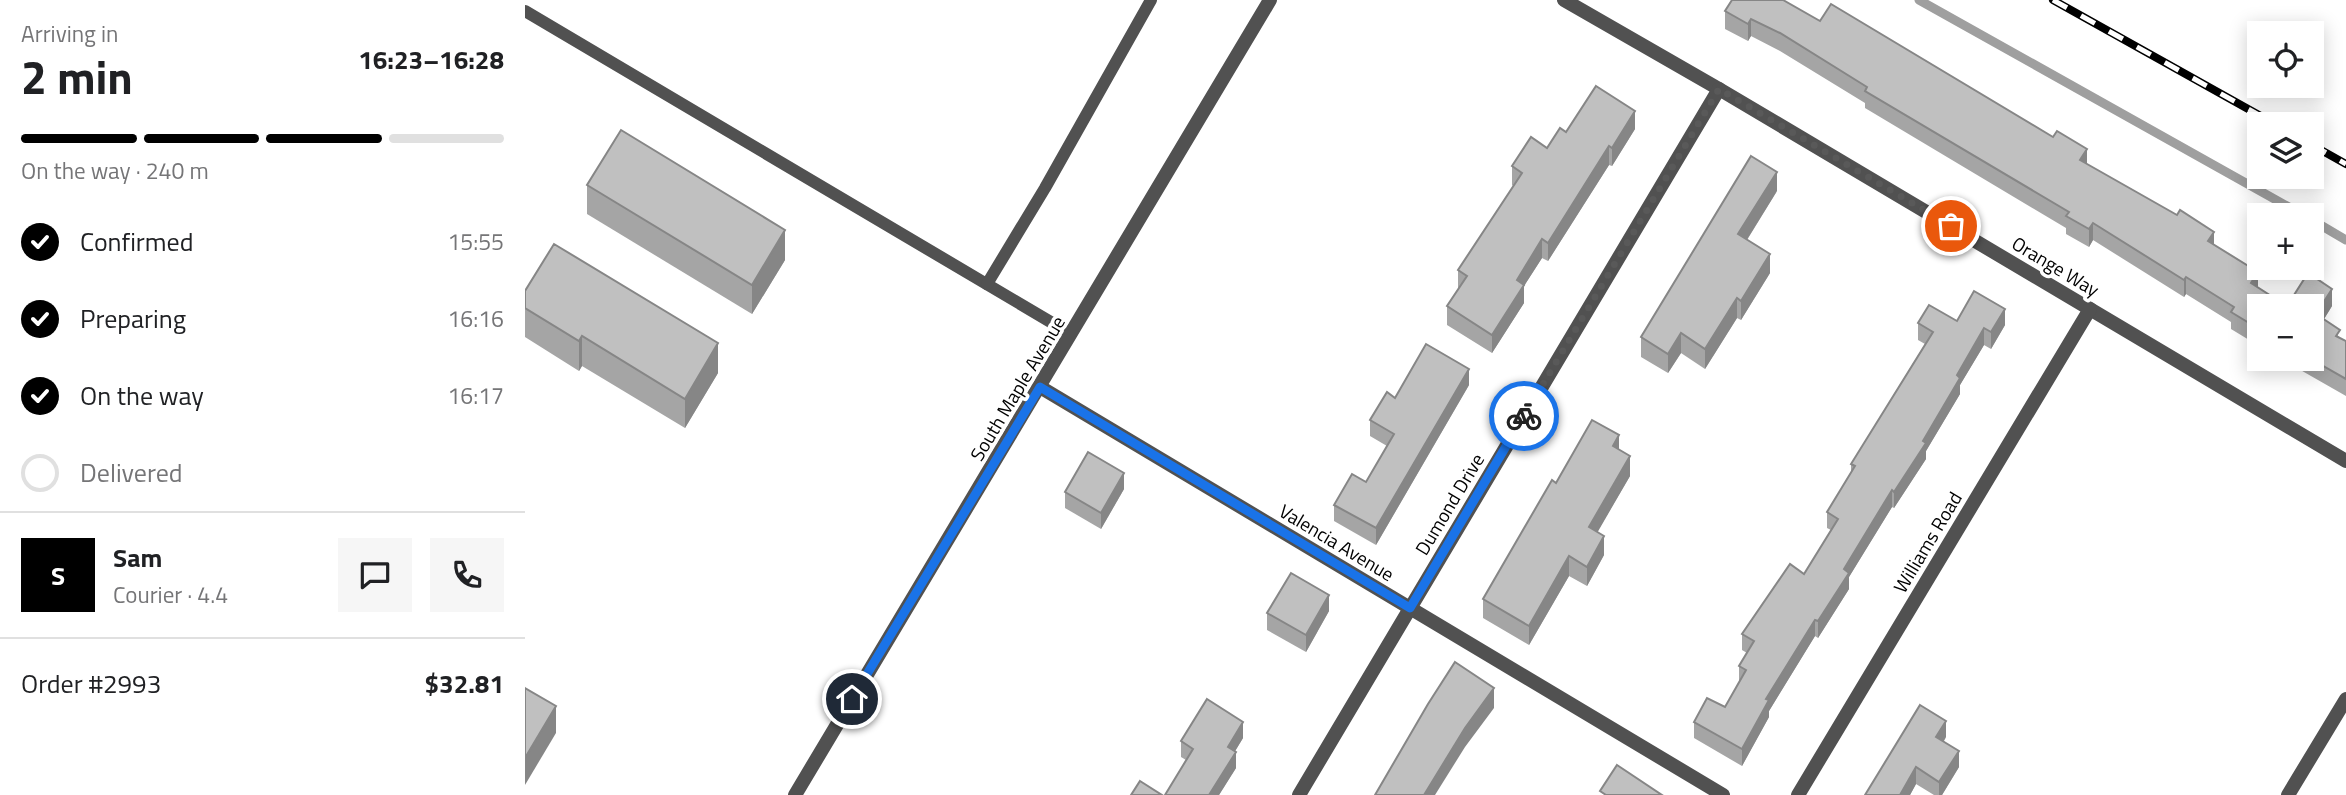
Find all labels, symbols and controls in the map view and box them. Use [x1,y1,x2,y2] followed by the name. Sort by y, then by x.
[21,16,118,51] text: Arriving in
[2247,21,2324,371] map controls
[2247,21,2324,98] button: locate
[358,40,504,79] text: 16:23–16:28
[21,42,133,112] text: 2 min
[2247,112,2324,189] button: layers
[21,153,209,188] text: On the way · 240 m
[1921,196,1981,256] pin
[2247,203,2324,280] button: +
[1932,207,1970,245] icon: bag
[80,222,194,261] text: Confirmed
[21,223,59,261] icon: check
[447,224,504,259] text: 15:55
[2007,228,2105,304] street label: Orange Way
[2247,294,2324,371] button: −
[80,299,186,338] text: Preparing
[21,300,59,338] icon: check
[447,301,504,336] text: 16:16
[962,310,1072,466] street label: South Maple Avenue
[80,376,204,415] text: On the way
[21,377,59,415] icon: check
[447,378,504,413] text: 16:17
[1489,381,1559,451] courier
[1505,397,1543,435] icon: bike
[1407,448,1491,560] street label: Dumond Drive
[80,453,183,492] text: Delivered
[1885,486,1969,598] street label: Williams Road
[1274,496,1400,588] street label: Valencia Avenue
[113,538,162,577] text: Sam
[338,538,412,612] button: chat
[430,538,504,612] button: phone
[51,556,65,595] text: S
[113,577,228,612] text: Courier · 4.4
[21,664,161,703] text: Order #2993
[425,664,504,703] text: $32.81
[822,669,882,729] pin
[833,680,871,718] icon: home

